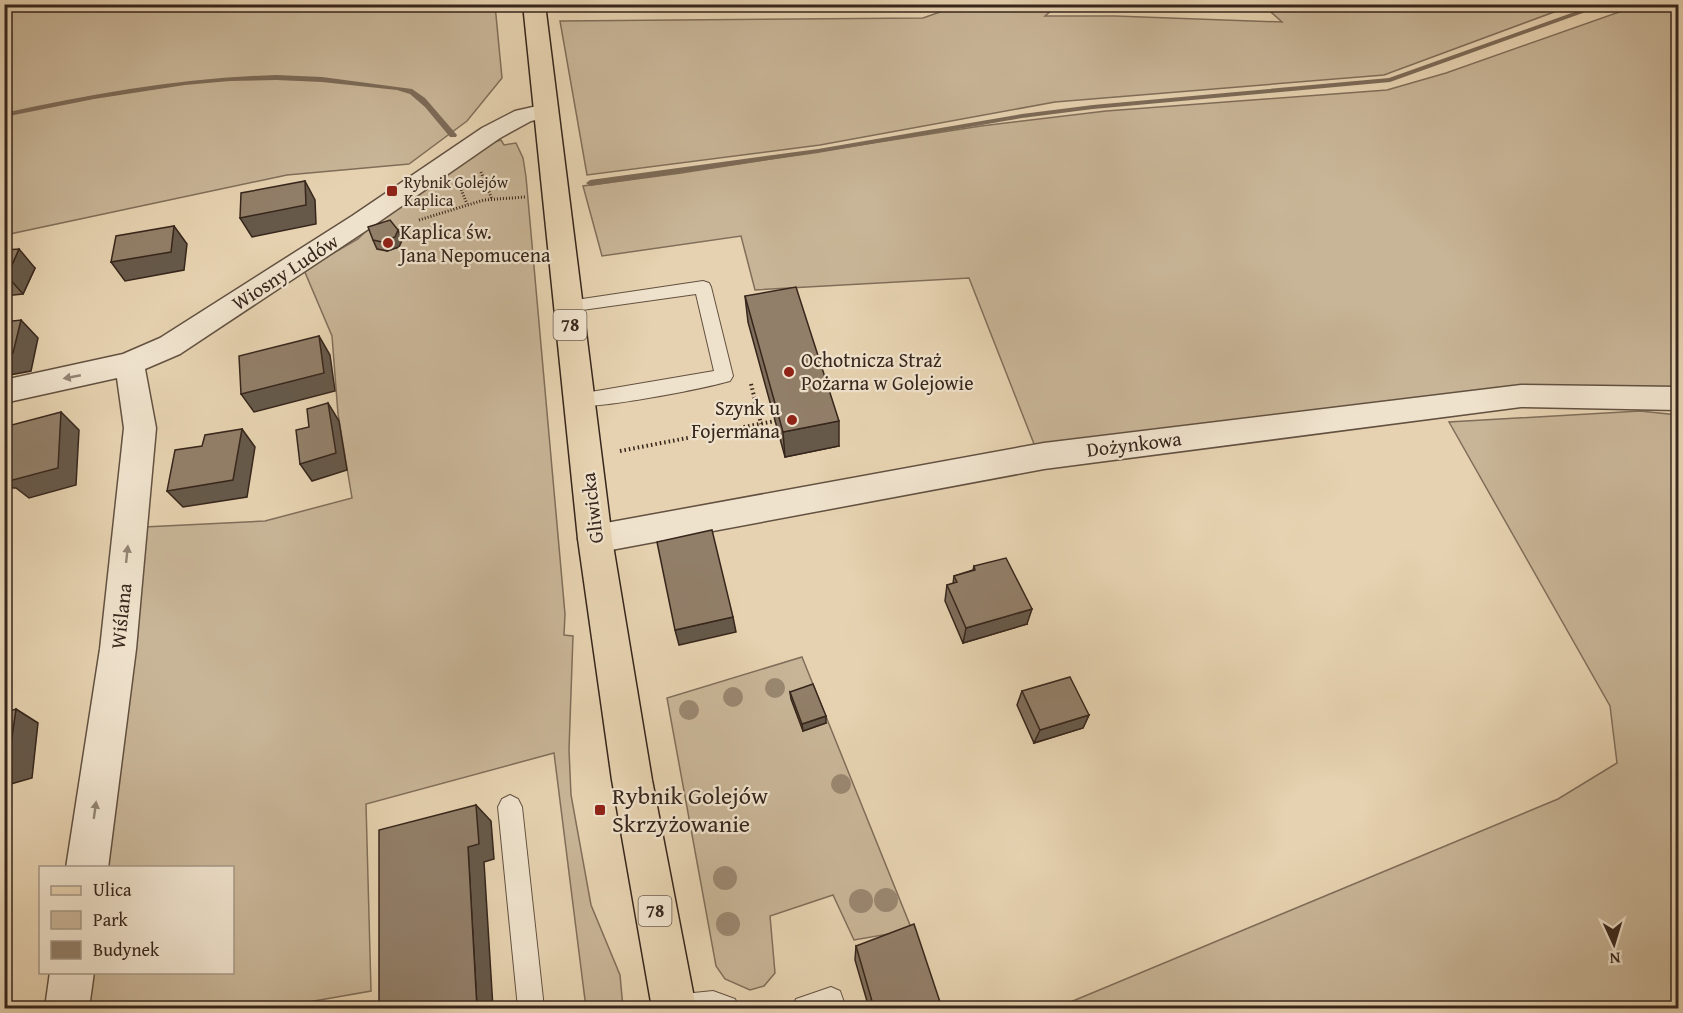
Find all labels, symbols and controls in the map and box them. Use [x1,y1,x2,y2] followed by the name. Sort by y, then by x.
[404,170,509,212] place label: Rybnik Golejów Kaplica
[385,184,399,198] marker: Rybnik Golejów Kaplica
[397,217,551,269] place label: Kaplica św. Jana Nepomucena
[226,226,344,317] street label: Wiosny Ludów
[381,236,395,250] marker: Kaplica św. Jana Nepomucena
[554,310,586,340] road number: 78
[801,345,974,397] place label: Ochotnicza Straż Pożarna w Golejowie
[782,365,796,379] marker: Ochotnicza Straż Pożarna w Golejowie
[62,373,81,382] one-way arrow
[691,393,781,445] place label: Szynk u Fojermana
[785,413,799,427] marker: Szynk u Fojermana
[1085,423,1184,464] street label: Dożynkowa
[573,471,610,545] street label: Gliwicka
[122,544,132,563] one-way arrow
[103,581,138,650] street label: Wiślana
[612,778,768,841] place label: Rybnik Golejów Skrzyżowanie
[91,800,100,819] one-way arrow
[593,803,607,817] marker: Rybnik Golejów Skrzyżowanie
[39,866,234,974] legend
[93,876,132,903] text: Ulica
[638,896,672,926] road number: 78
[93,906,129,933] text: Park
[1584,914,1644,974] north arrow
[93,936,160,963] text: Budynek
[1609,947,1621,971] text: N

